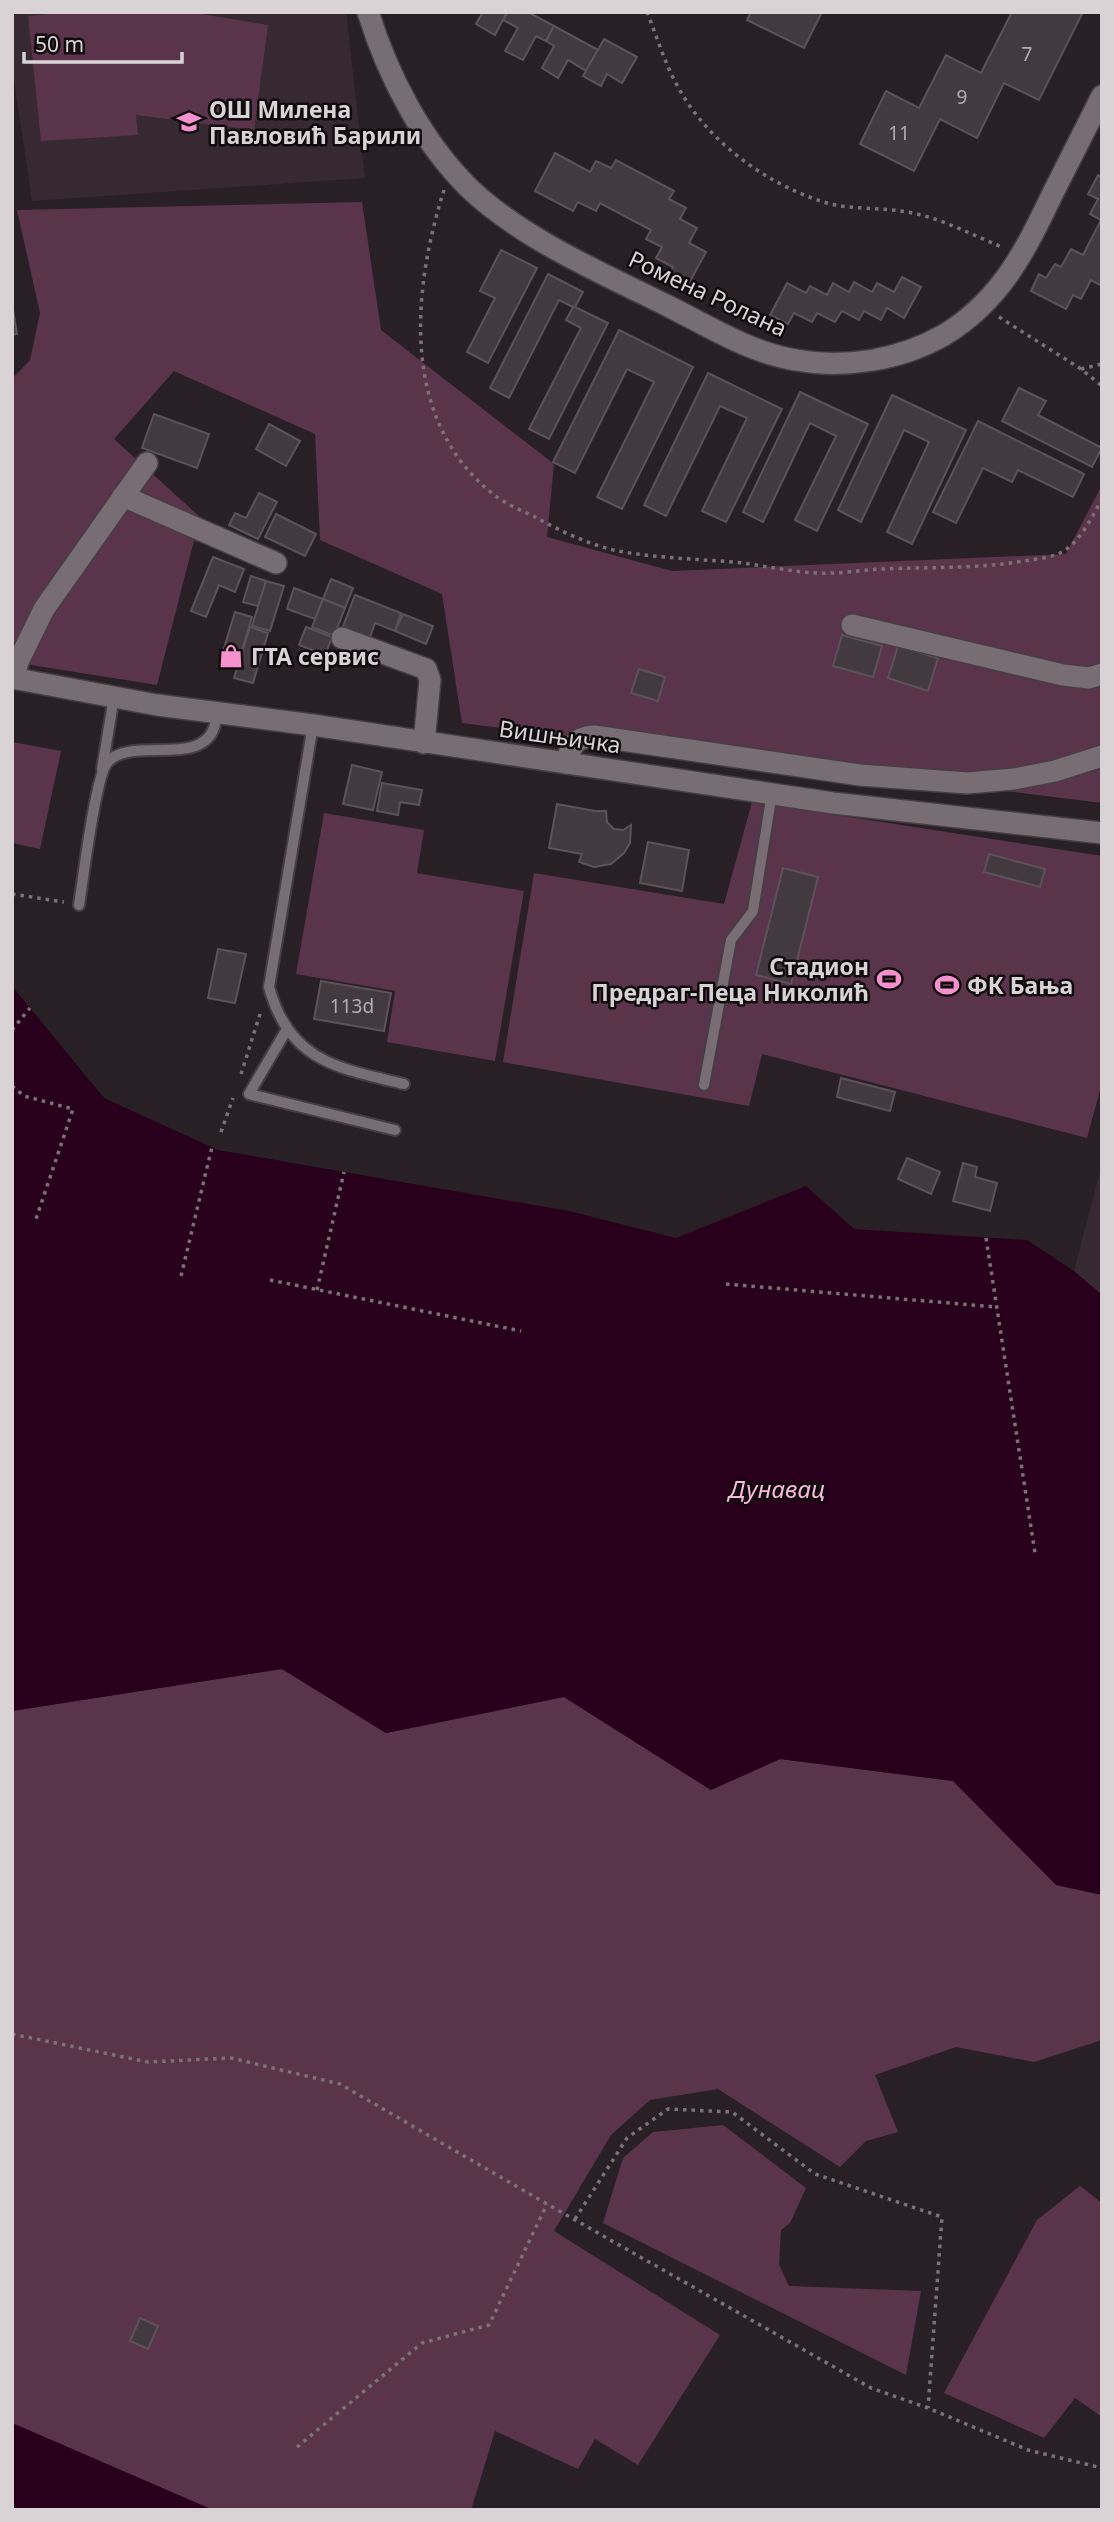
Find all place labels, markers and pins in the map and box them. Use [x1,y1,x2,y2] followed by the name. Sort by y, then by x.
[209,93,421,151] place label: ОШ Милена Павловић Барили
[175,108,203,136] school or university icon: ОШ Милена Павловић Барили
[251,640,379,672] place label: ГТА сервис
[217,642,245,670] shop icon: ГТА сервис
[591,950,869,1008] place label: Стадион Предраг-Пеца Николић
[875,965,903,993] sports icon: Стадион Предраг-Пеца Николић
[967,969,1073,1001] place label: ФК Бања
[933,971,961,999] sports icon: ФК Бања

